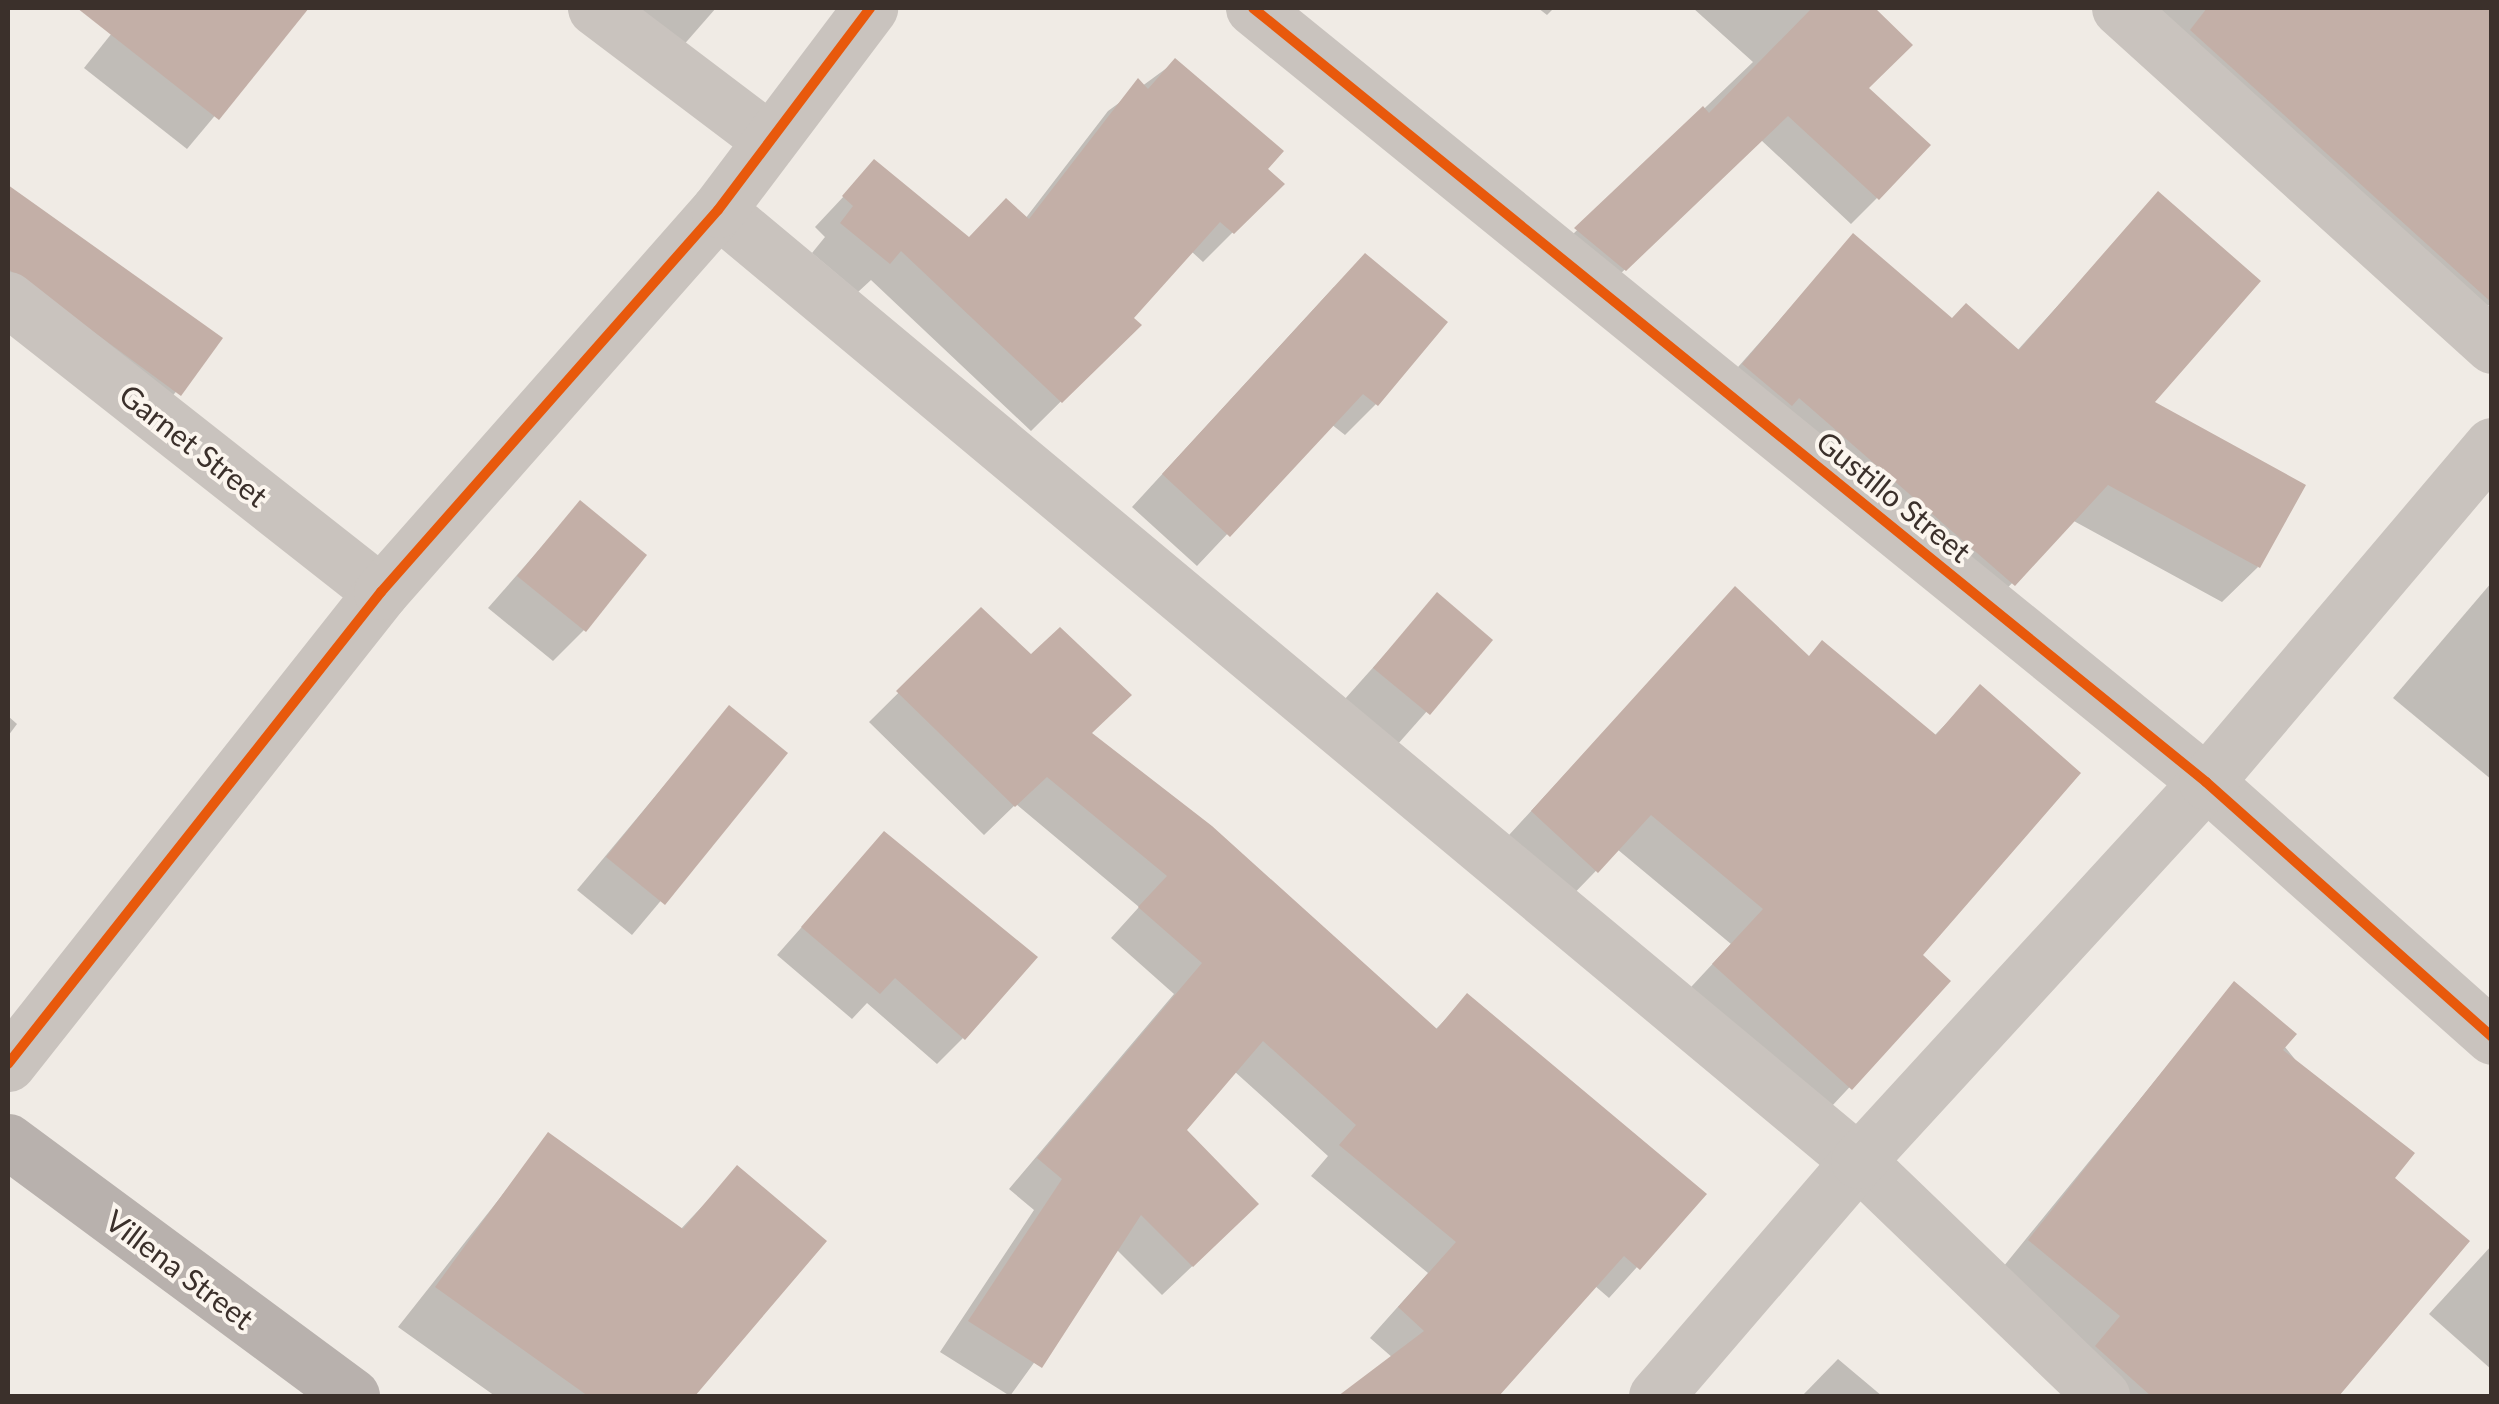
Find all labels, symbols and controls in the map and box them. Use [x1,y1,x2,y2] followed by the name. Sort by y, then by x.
[113,376,275,514] street label: Garnet Street
[1810,423,1978,569] street label: Gustillo Street
[99,1202,261,1336] street label: Villena Street

